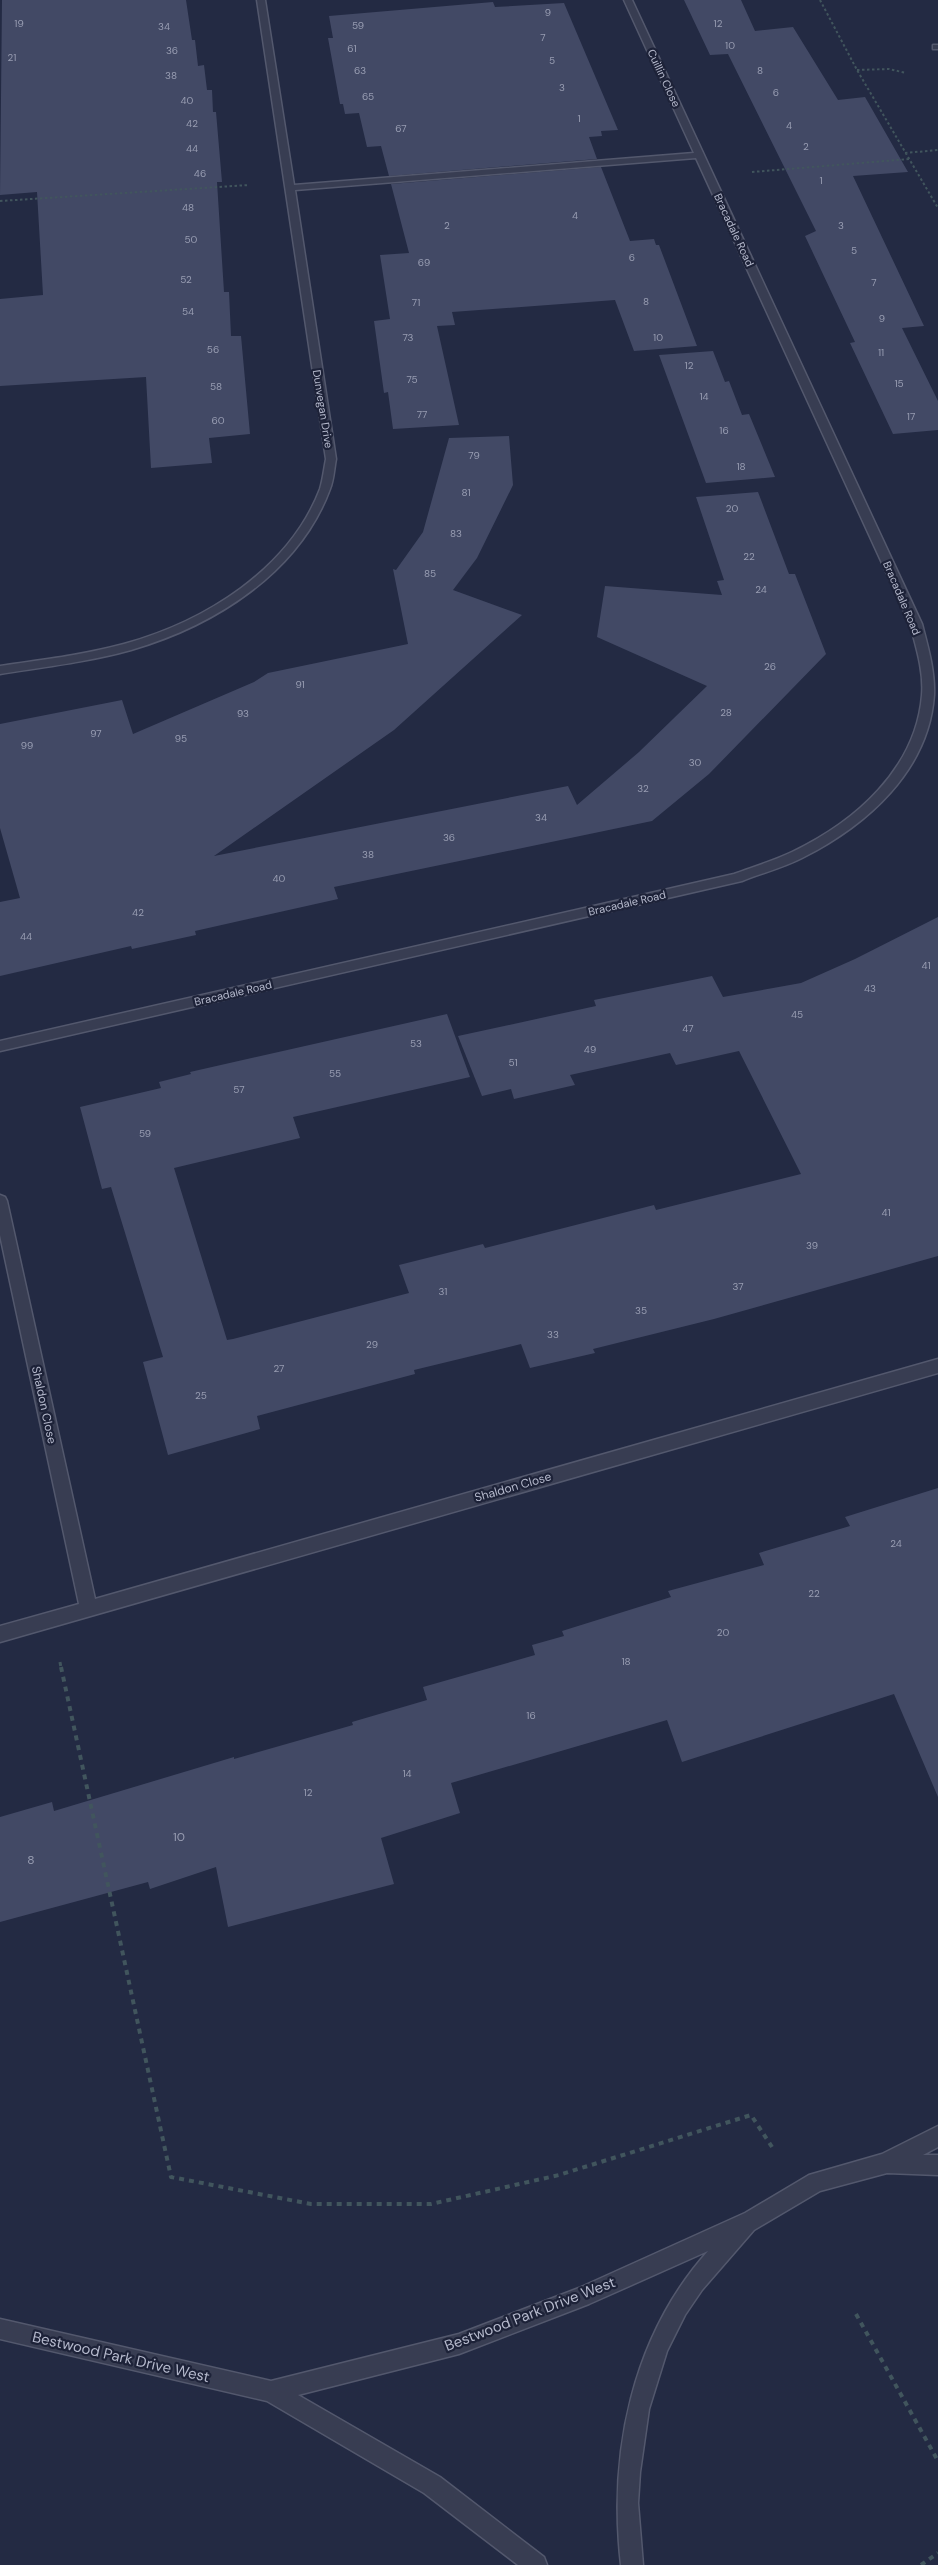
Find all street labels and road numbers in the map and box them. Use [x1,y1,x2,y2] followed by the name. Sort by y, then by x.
[645,47,683,109] street label: Cuillin Close
[711,191,757,269] street label: Bracadale Road
[310,369,336,449] street label: Dunvegan Drive
[880,559,924,637] street label: Bracadale Road
[587,887,667,919] street label: Bracadale Road
[193,977,273,1009] street label: Bracadale Road
[28,1365,60,1445] street label: Shaldon Close
[473,1468,553,1506] street label: Shaldon Close
[442,2272,618,2356] street label: Bestwood Park Drive West
[30,2327,212,2387] street label: Bestwood Park Drive West

